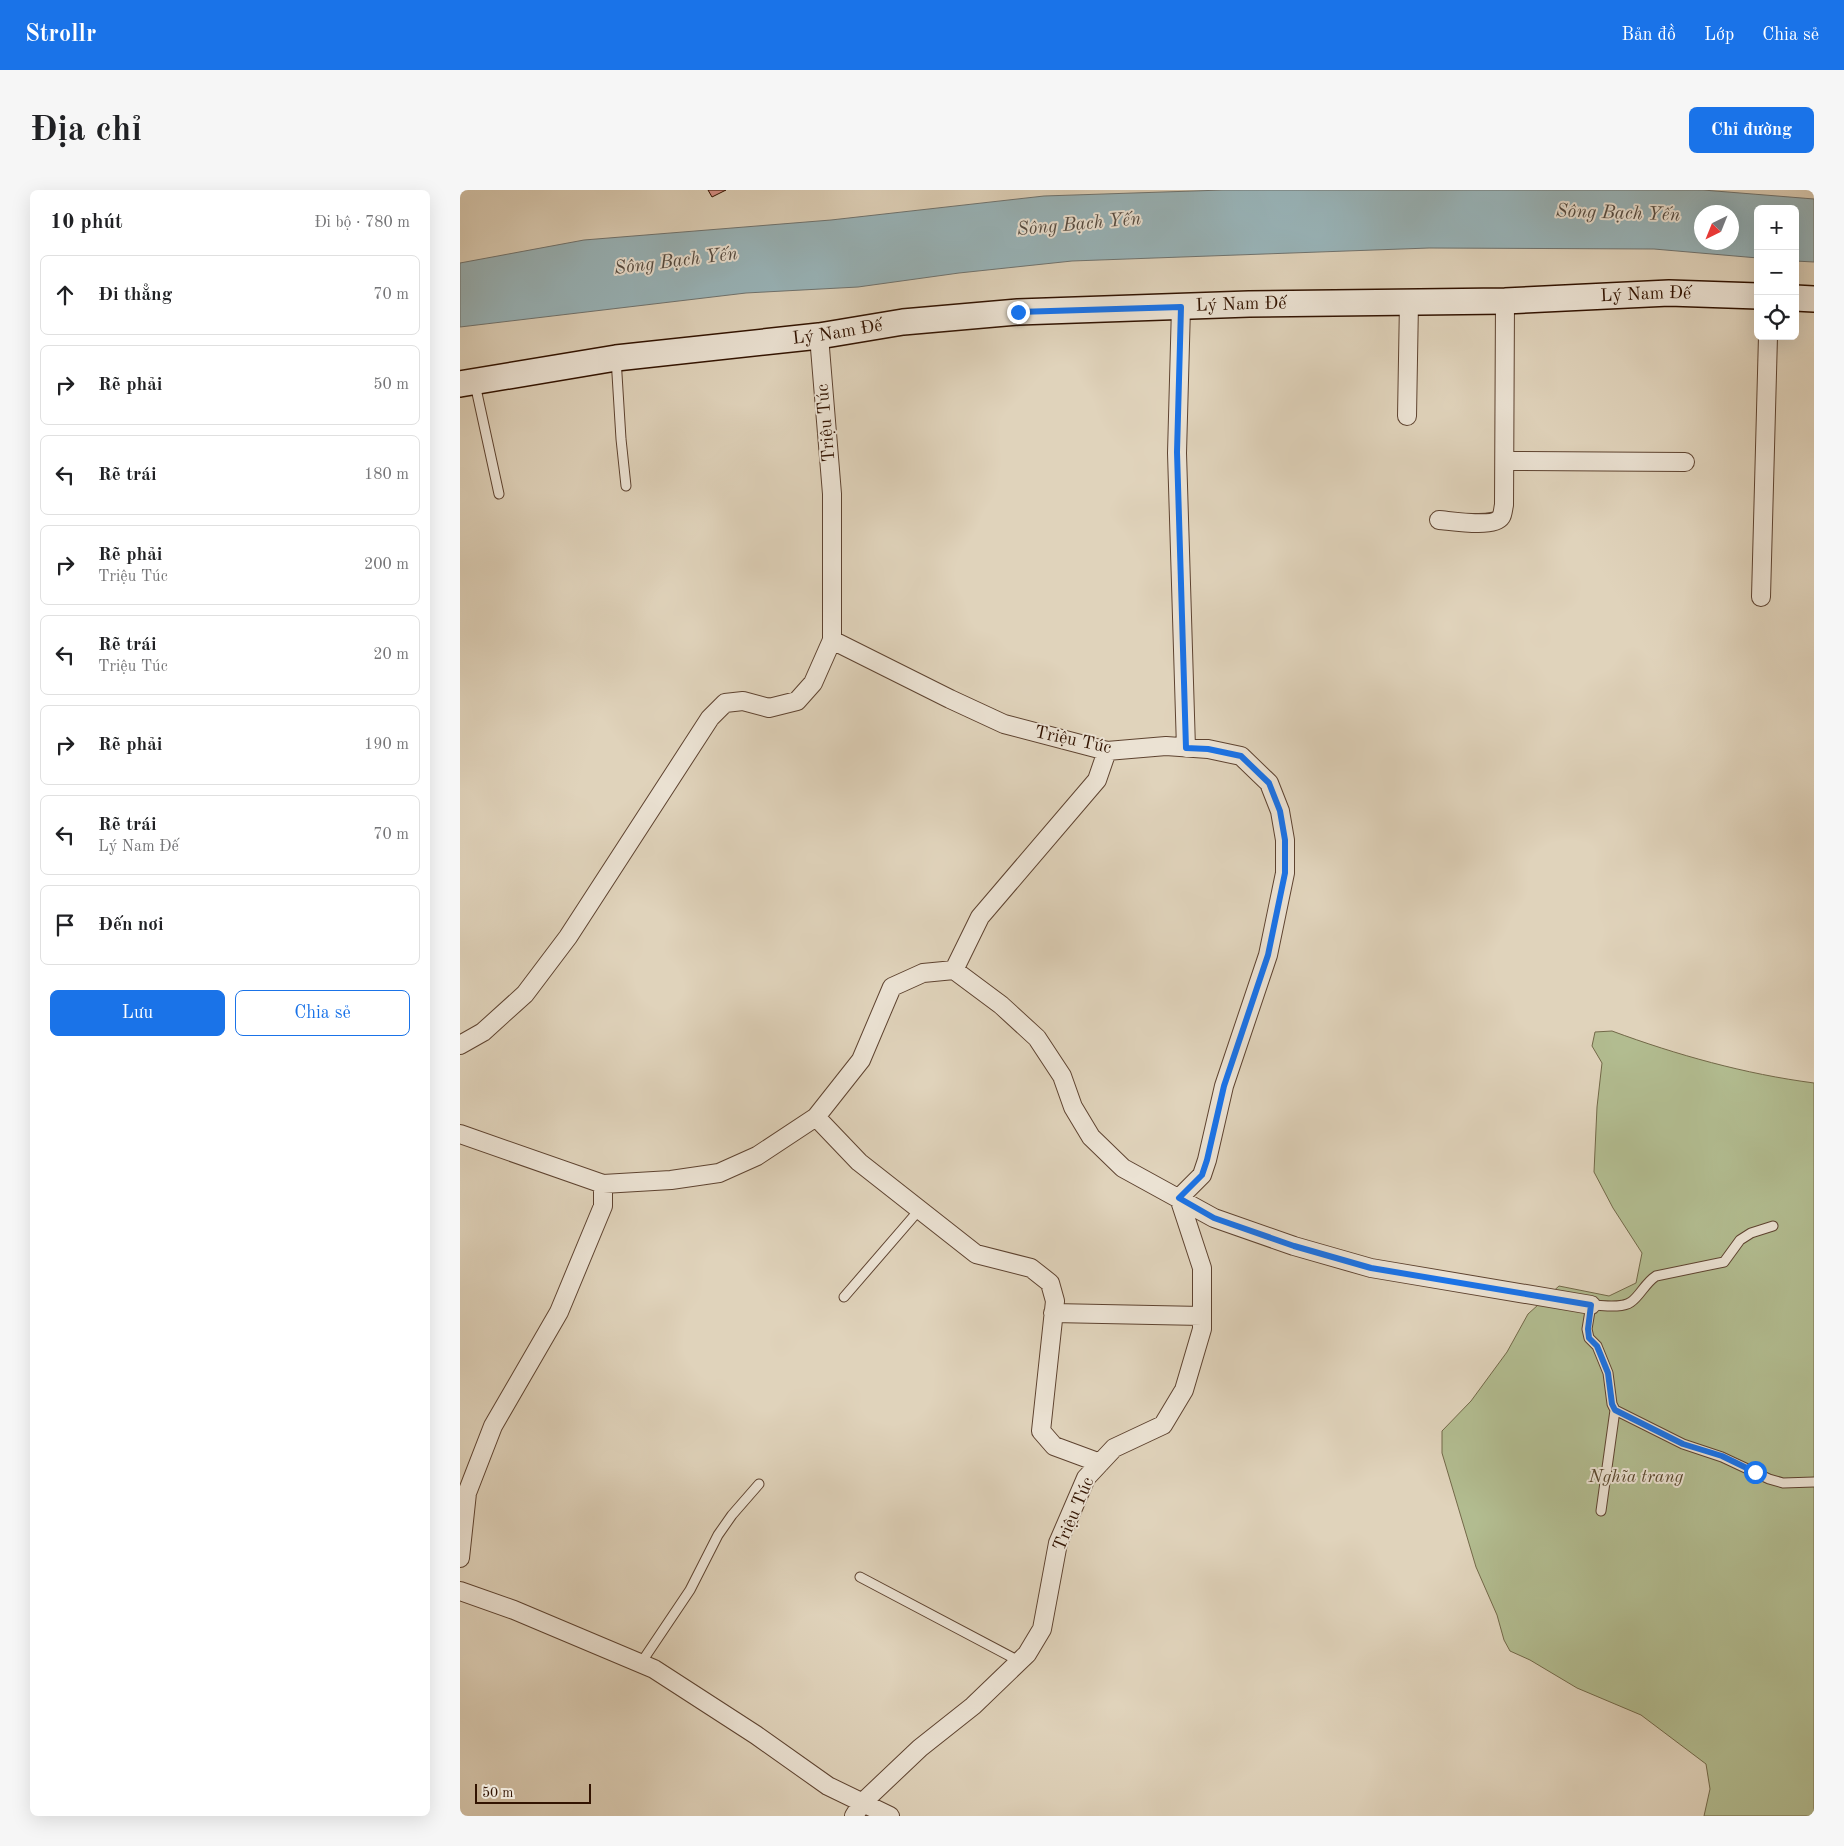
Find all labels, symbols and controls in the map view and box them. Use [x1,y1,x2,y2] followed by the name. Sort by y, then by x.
[25,23,96,47] text: Strollr
[1622,26,1676,44] text: Bản đồ
[1704,26,1734,44] text: Lớp
[1762,26,1819,44] text: Chia sẻ
[1689,107,1814,153] button: Chỉ đường
[30,113,142,148] text: Địa chỉ
[1555,202,1681,226] water label: Sông Bạch Yến
[1694,205,1739,250] north arrow
[1754,205,1799,340] map controls
[1754,205,1799,250] button: +
[1016,210,1142,240] water label: Sông Bạch Yến
[50,212,123,233] text: 10 phút
[314,215,410,231] text: Đi bộ · 780 m
[613,245,739,279] water label: Sông Bạch Yến
[1754,250,1799,295] button: −
[51,281,79,309] icon: ahead
[1600,283,1693,305] street label: Lý Nam Đế
[98,286,172,305] text: Đi thẳng
[373,287,409,303] text: 70 m
[1195,294,1288,315] street label: Lý Nam Đế
[1754,295,1799,340] button: locate
[1007,301,1030,324] route end
[791,315,885,348] street label: Lý Nam Đế
[51,371,79,399] icon: right
[98,376,162,395] text: Rẽ phải
[373,377,409,393] text: 50 m
[814,383,838,463] street label: Triệu Túc
[51,461,79,489] icon: left
[98,466,157,485] text: Rẽ trái
[364,467,409,483] text: 180 m
[98,546,162,565] text: Rẽ phải
[51,551,79,579] icon: right
[364,557,409,573] text: 200 m
[98,569,168,585] text: Triệu Túc
[98,636,157,655] text: Rẽ trái
[51,641,79,669] icon: left
[373,647,409,663] text: 20 m
[98,659,168,675] text: Triệu Túc
[1033,723,1113,757] street label: Triệu Túc
[51,731,79,759] icon: right
[98,736,162,755] text: Rẽ phải
[364,737,409,753] text: 190 m
[98,816,157,835] text: Rẽ trái
[51,821,79,849] icon: left
[373,827,409,843] text: 70 m
[98,839,179,855] text: Lý Nam Đế
[51,911,79,939] icon: arrive
[98,916,164,935] text: Đến nơi
[50,990,225,1036] button: Lưu
[235,990,410,1036] button: Chia sẻ
[1744,1461,1767,1484] route start
[1588,1468,1684,1486] park label: Nghĩa trang
[1050,1474,1098,1554] street label: Triệu Túc
[475,1781,591,1804] scale bar
[482,1786,513,1800] text: 50 m

